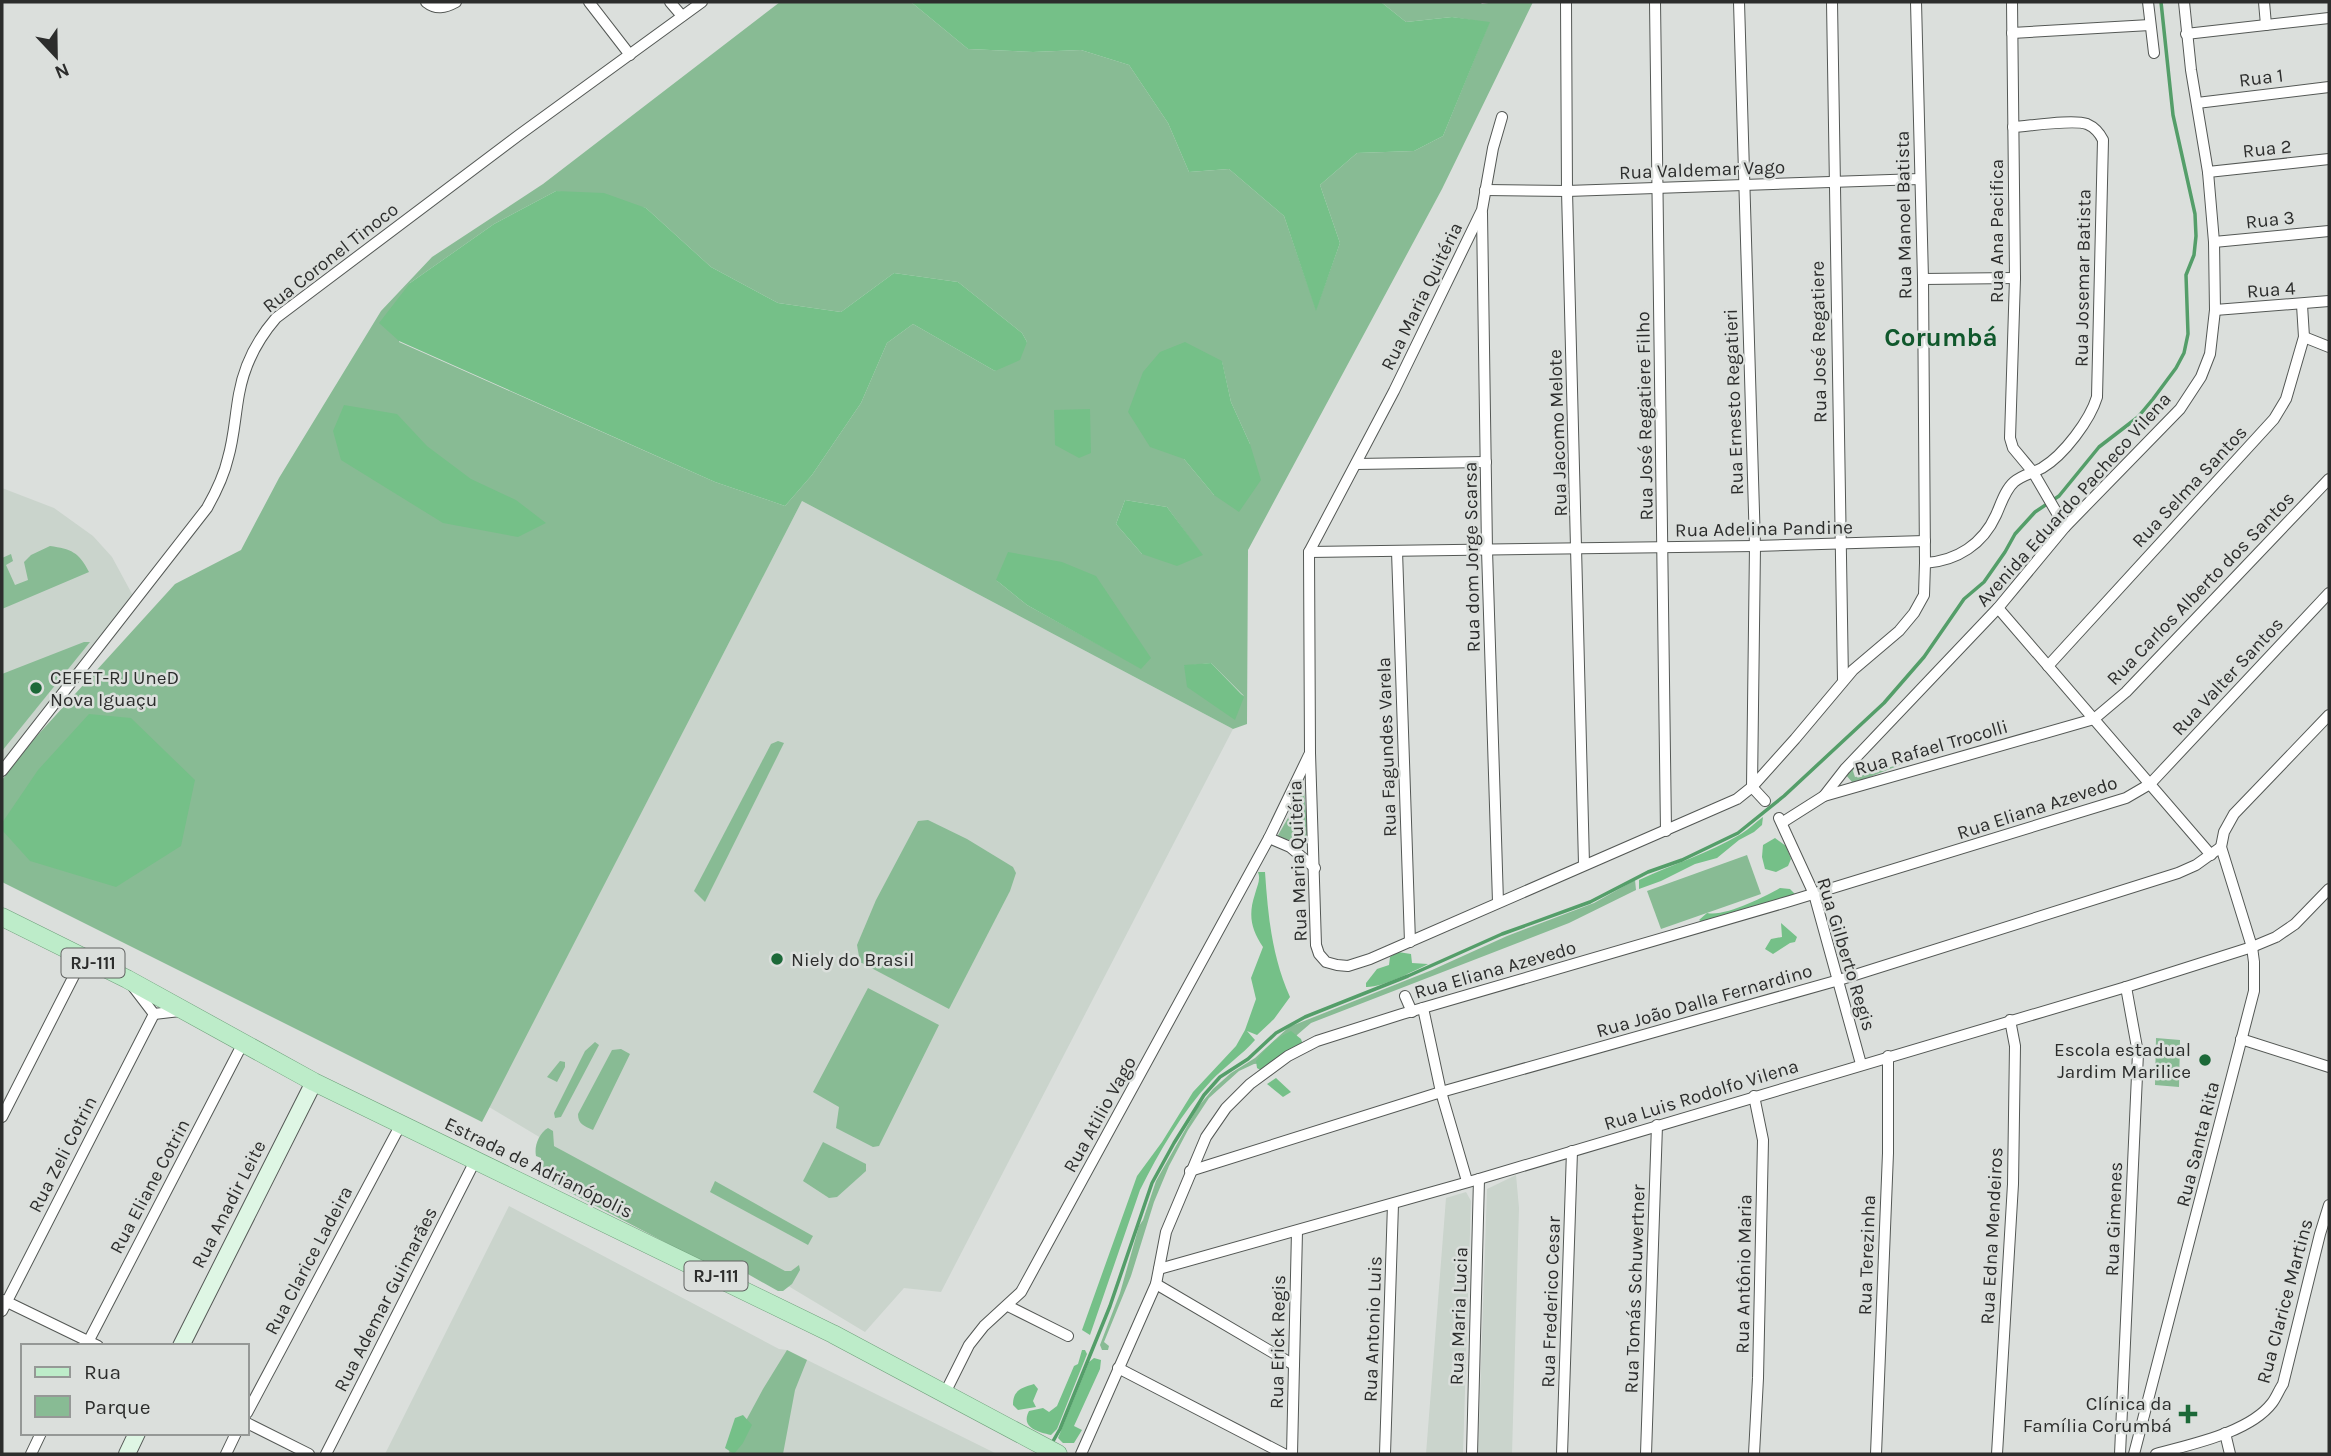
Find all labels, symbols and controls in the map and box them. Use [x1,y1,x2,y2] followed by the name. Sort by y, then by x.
[21,21,91,91] north arrow
[52,58,72,84] text: N
[2238,64,2285,92] street label: Rua 1
[1892,130,1916,300] street label: Rua Manoel Batista
[2242,135,2293,163] street label: Rua 2
[1619,156,1786,184] street label: Rua Valdemar Vago
[1986,159,2008,303] street label: Rua Ana Pacifica
[2070,189,2096,367] street label: Rua Josemar Batista
[259,198,403,317] street label: Rua Coronel Tinoco
[2244,206,2296,234] street label: Rua 3
[1377,219,1467,374] street label: Rua Maria Quitéria
[1807,261,1831,423] street label: Rua José Regatiere
[2246,277,2297,303] street label: Rua 4
[1720,308,1748,496] street label: Rua Ernesto Regatieri
[1632,311,1658,521] street label: Rua José Regatiere Filho
[1884,322,1998,353] district label: Corumbá
[1544,349,1572,517] street label: Rua Jacomo Melote
[1972,388,2176,611] street label: Avenida Eduardo Pacheco Vilena
[2128,421,2252,552] street label: Rua Selma Santos
[1459,461,1485,653] street label: Rua dom Jorge Scarsa
[2102,487,2299,690] street label: Rua Carlos Alberto dos Santos
[1675,516,1853,542] street label: Rua Adelina Pandine
[2167,613,2288,740] street label: Rua Valter Santos
[1373,657,1401,837] street label: Rua Fagundes Varela
[50,667,179,711] place label: CEFET-RJ UneD Nova Iguaçu
[28,680,44,696] marker: CEFET-RJ UneD Nova Iguaçu
[1852,716,2011,780] street label: Rua Rafael Trocolli
[1954,772,2120,844] street label: Rua Eliana Azevedo
[1284,780,1312,942] street label: Rua Maria Quitéria
[1812,875,1880,1034] street label: Rua Gilberto Regis
[1412,936,1579,1004] street label: Rua Eliana Azevedo
[62,948,124,978] road number: RJ-111
[791,949,914,971] place label: Niely do Brasil
[769,951,785,967] marker: Niely do Brasil
[1594,960,1815,1042] street label: Rua João Dalla Fernardino
[2054,1039,2191,1083] place label: Escola estadual Jardim Marilice
[2197,1052,2213,1068] marker: Escola estadual Jardim Marilice
[1059,1053,1141,1176] street label: Rua Atilio Vago
[1601,1055,1801,1135] street label: Rua Luis Rodolfo Vilena
[2172,1079,2224,1209] street label: Rua Santa Rita
[24,1093,102,1216] street label: Rua Zeli Cotrin
[441,1113,636,1223] street label: Estrada de Adrianópolis
[105,1115,195,1257] street label: Rua Eliane Cotrin
[187,1137,271,1272] street label: Rua Anadir Leite
[1976,1147,2008,1325] street label: Rua Edna Mendeiros
[2101,1161,2127,1277] street label: Rua Gimenes
[260,1182,357,1339] street label: Rua Clarice Ladeira
[1620,1184,1650,1394] street label: Rua Tomás Schuwertner
[1732,1194,1756,1354] street label: Rua Antônio Maria
[1854,1194,1880,1316] street label: Rua Terezinha
[330,1203,442,1395] street label: Rua Ademar Guimarães
[1537,1216,1565,1388] street label: Rua Frederico Cesar
[2252,1216,2318,1386] street label: Rua Clarice Martins
[1446,1246,1472,1386] street label: Rua Maria Lucia
[1359,1256,1387,1402] street label: Rua Antonio Luis
[684,1261,748,1290] road number: RJ-111
[1266,1275,1290,1409] street label: Rua Erick Regis
[21,1344,248,1435] legend
[84,1360,121,1384] text: Rua
[2023,1393,2172,1437] place label: Clínica da Família Corumbá
[84,1395,151,1419] text: Parque
[2178,1404,2198,1424] marker: Clínica da Família Corumbá

